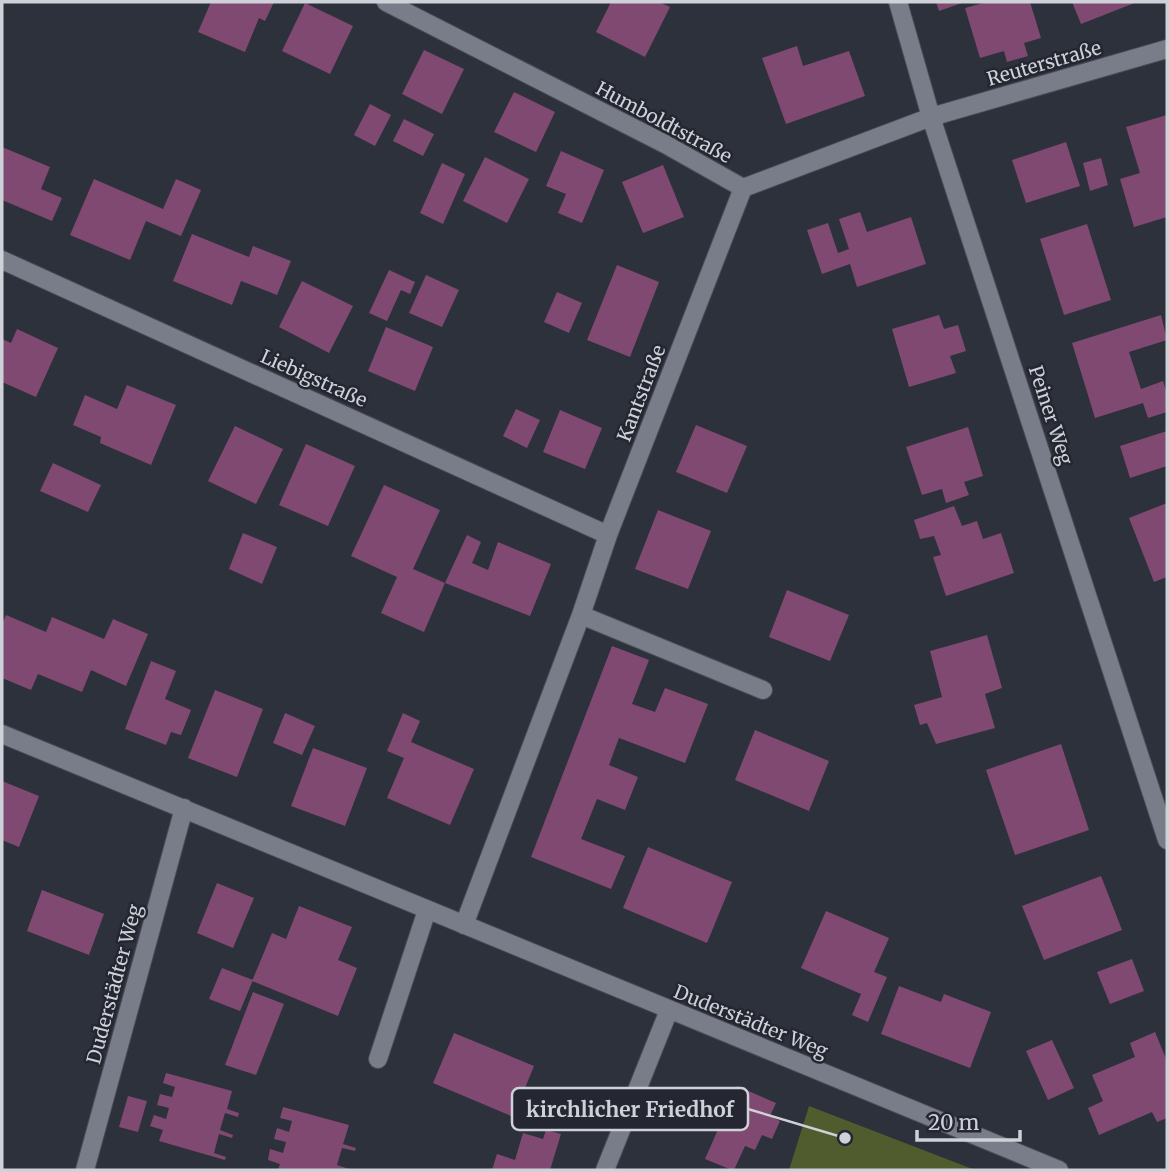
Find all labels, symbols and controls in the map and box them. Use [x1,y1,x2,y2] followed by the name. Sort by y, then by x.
[984,35,1104,91] street label: Reuterstraße
[592,76,736,168] street label: Humboldtstraße
[612,341,670,445] street label: Kantstraße
[257,344,371,412] street label: Liebigstraße
[1024,362,1078,468] street label: Peiner Weg
[81,901,147,1066] street label: Duderstädter Weg
[670,979,832,1063] street label: Duderstädter Weg
[512,1088,748,1130] callout: kirchlicher Friedhof
[526,1096,736,1123] text: kirchlicher Friedhof
[917,1098,1020,1142] scale bar
[928,1109,980,1136] text: 20 m

